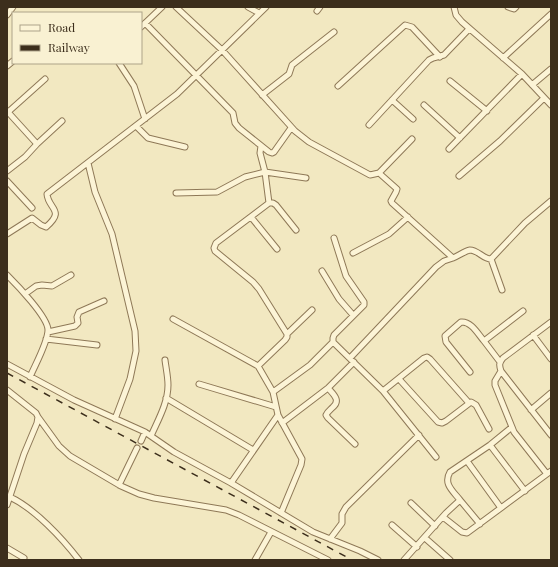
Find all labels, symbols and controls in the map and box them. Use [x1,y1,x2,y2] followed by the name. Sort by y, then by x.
[12,12,142,64] legend
[48,19,75,35] text: Road
[48,39,90,55] text: Railway

